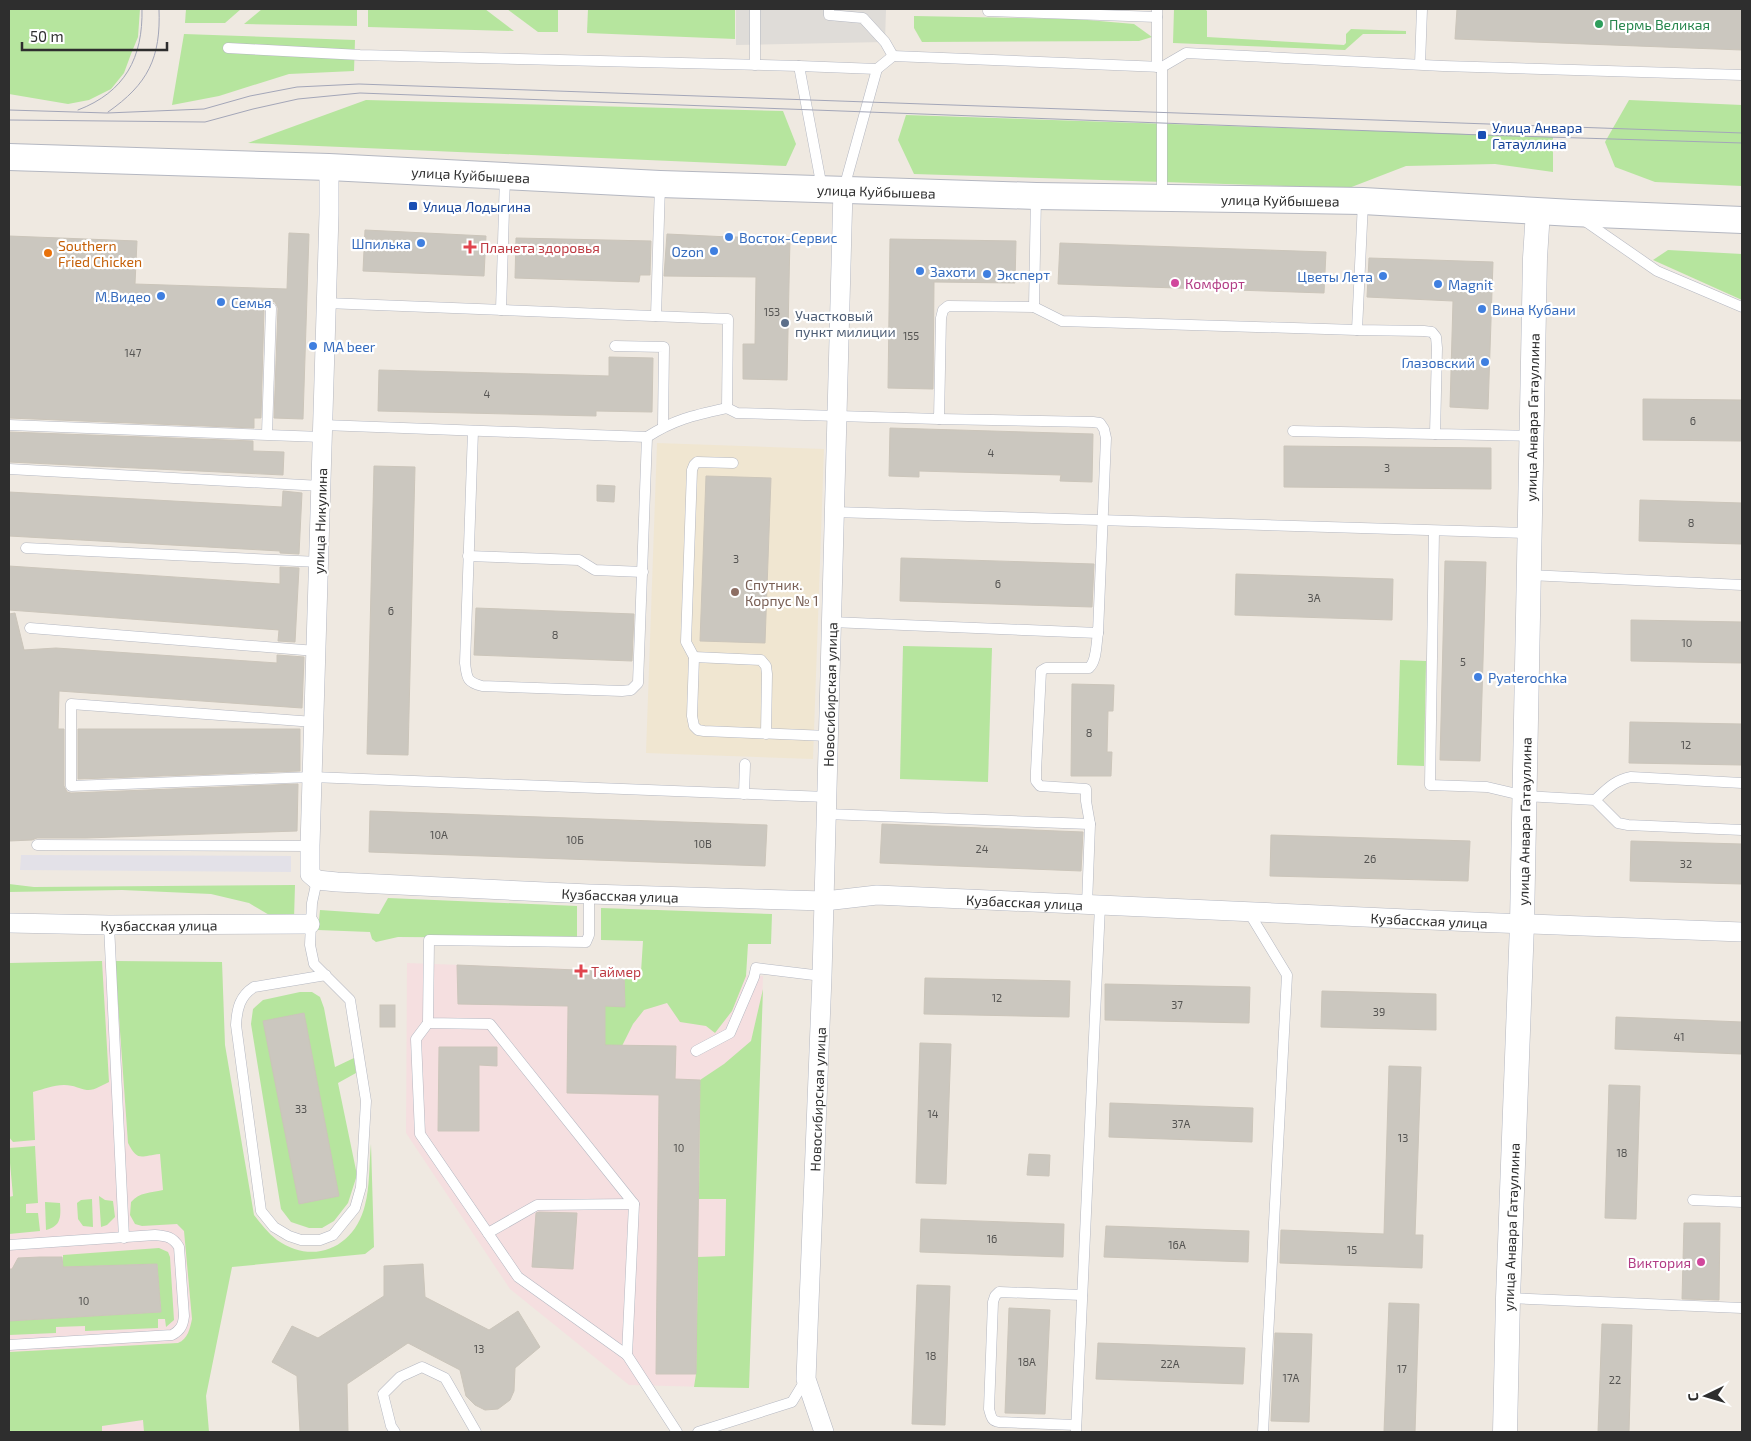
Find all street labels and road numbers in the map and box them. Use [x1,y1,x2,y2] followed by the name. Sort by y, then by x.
[411,163,530,186] street label: улица Куйбышева
[817,181,936,201] street label: улица Куйбышева
[1221,190,1340,209] street label: улица Куйбышева
[1522,333,1542,502] street label: улица Анвара Гатауллина
[310,468,330,574] street label: улица Никулина
[819,622,840,767] street label: Новосибирская улица
[1514,737,1534,906] street label: улица Анвара Гатауллина
[561,884,679,905] street label: Кузбасская улица
[966,891,1083,913] street label: Кузбасская улица
[1370,909,1488,931] street label: Кузбасская улица
[100,916,218,934] street label: Кузбасская улица
[806,1027,828,1172] street label: Новосибирская улица
[1499,1143,1522,1311] street label: улица Анвара Гатауллина

